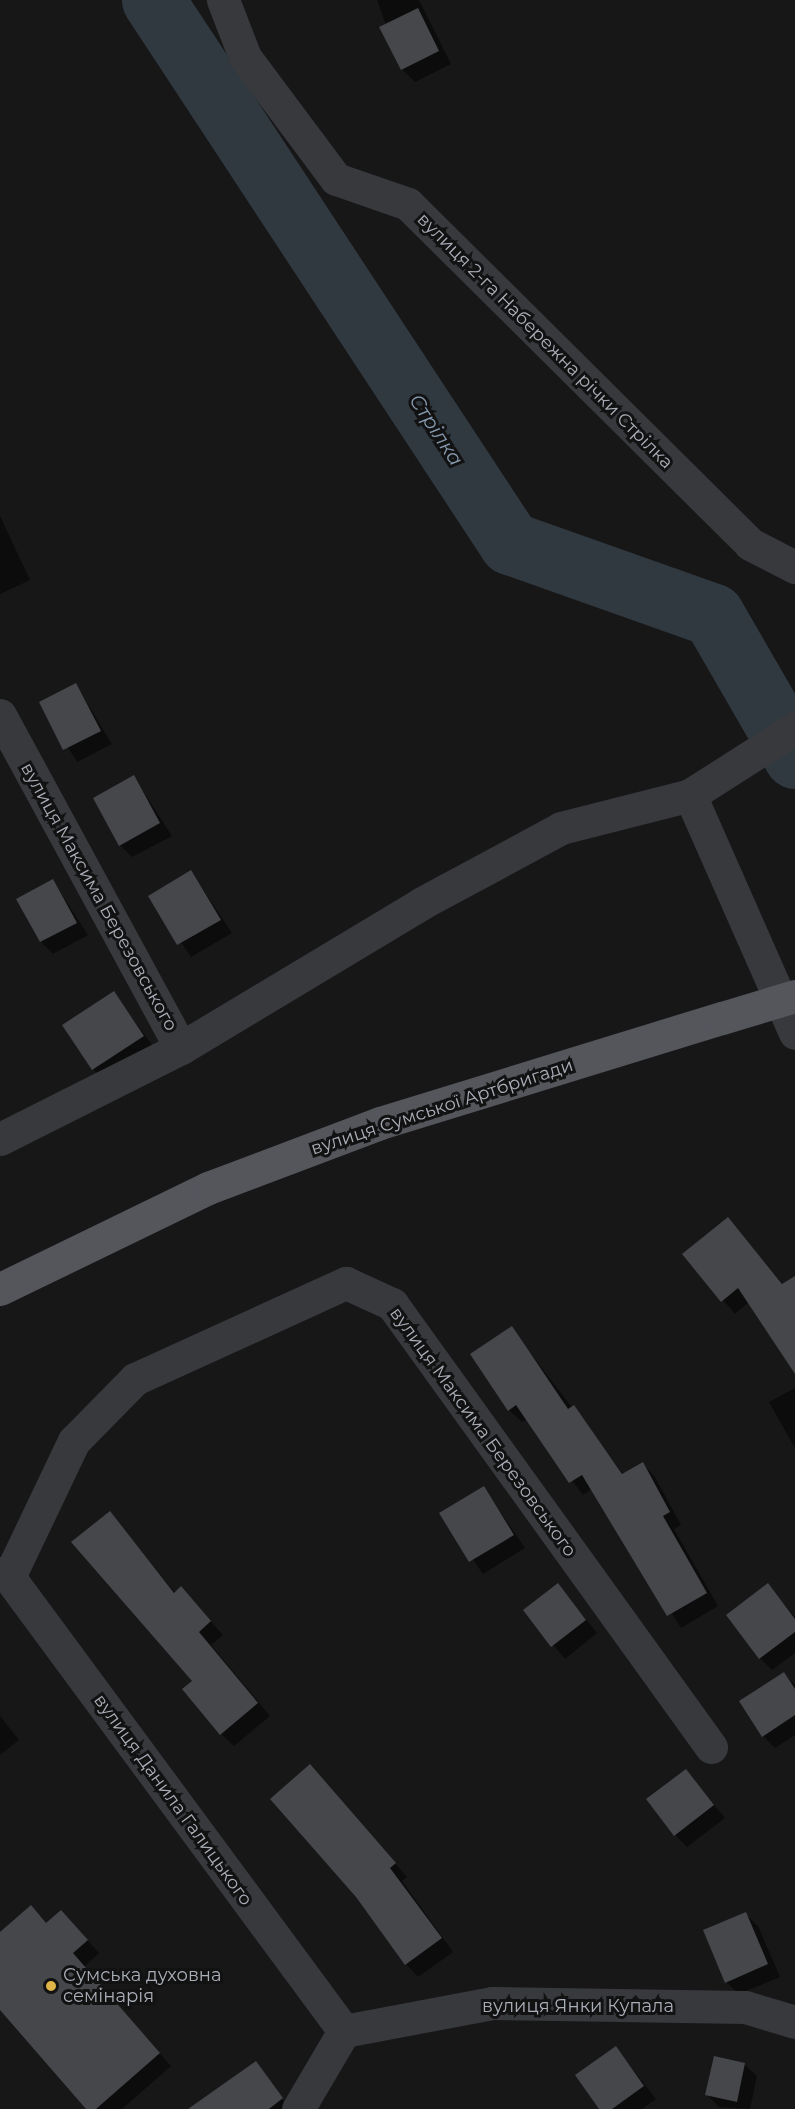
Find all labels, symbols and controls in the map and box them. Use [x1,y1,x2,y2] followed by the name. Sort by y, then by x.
[413,209,677,473] street label: вулиця 2-га Набережна річки Стрілка
[404,390,468,470] water label: Стрілка
[16,759,182,1035] street label: вулиця Максима Березовського
[308,1054,576,1160] street label: вулиця Сумської Артбригади
[385,1303,581,1561] street label: вулиця Максима Березовського
[89,1690,257,1910] street label: вулиця Данила Галицького
[63,1965,222,2008] place label: Сумська духовна семінарія
[44,1979,58,1993] marker: Сумська духовна семінарія
[482,1995,674,2017] street label: вулиця Янки Купала

